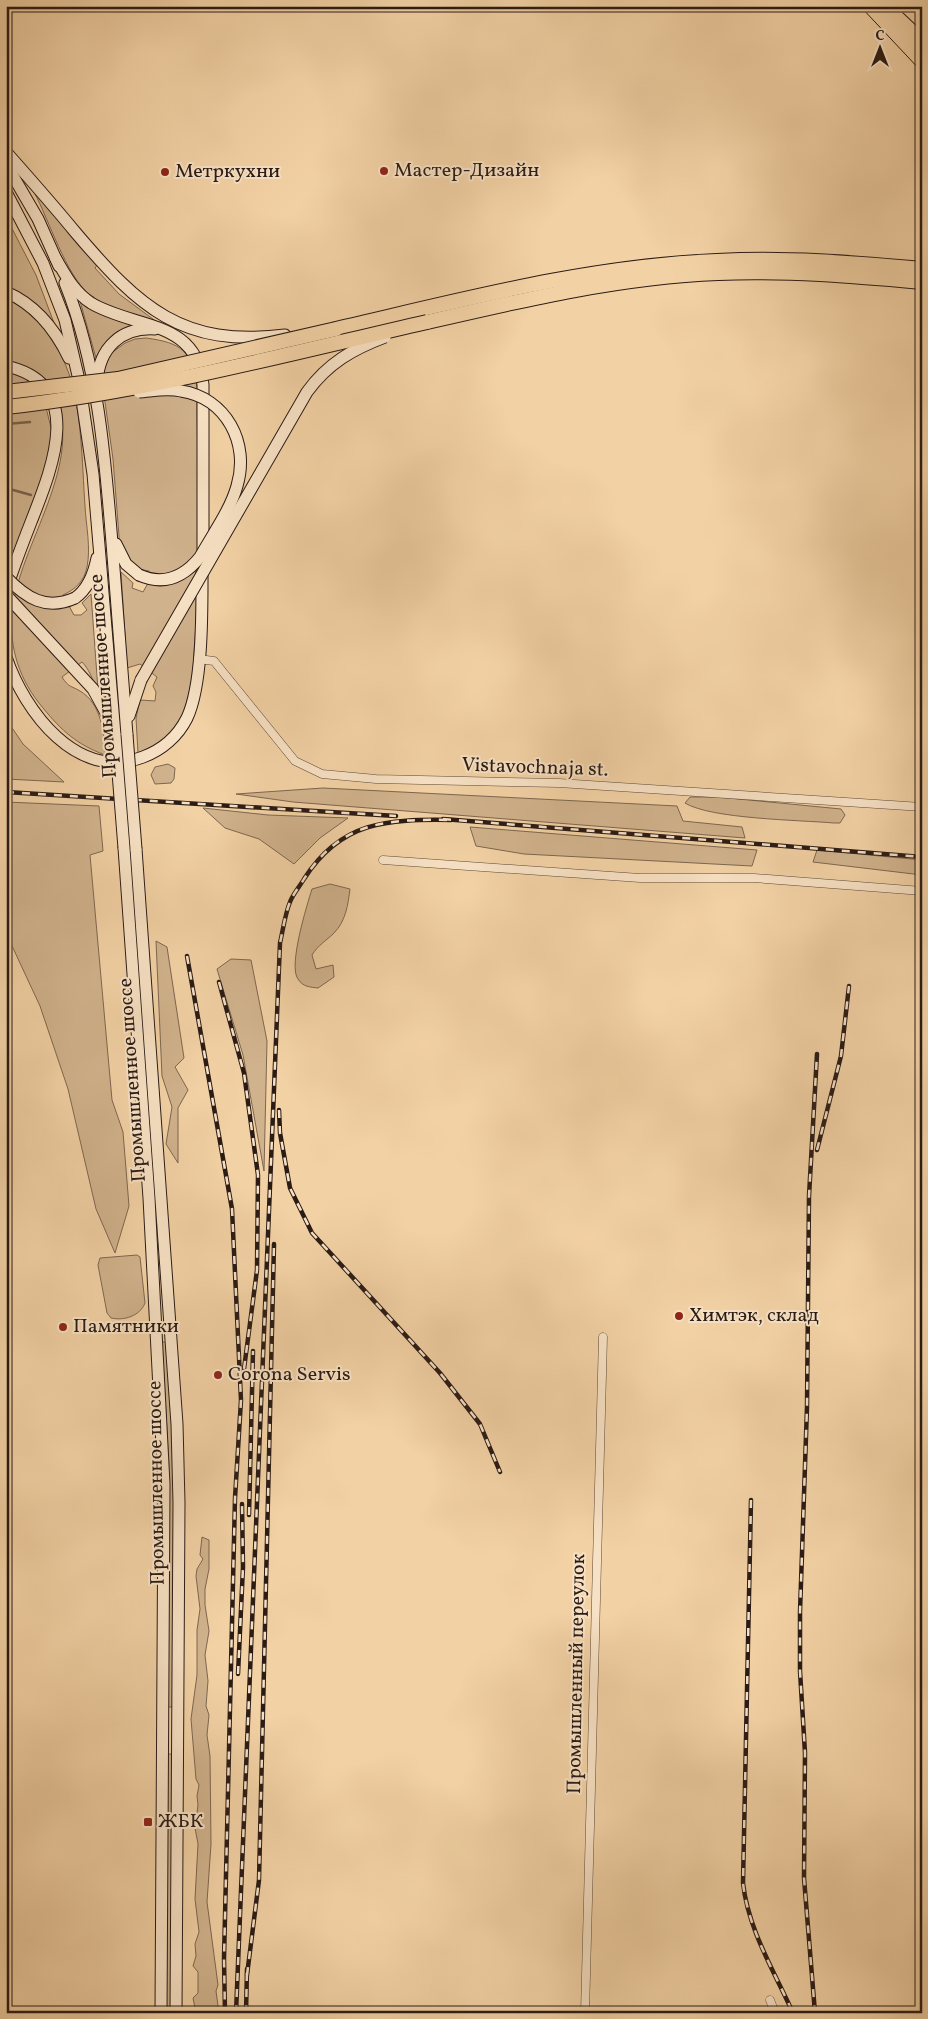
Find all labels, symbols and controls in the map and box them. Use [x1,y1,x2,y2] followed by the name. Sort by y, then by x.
[856,22,906,72] north arrow
[875,27,885,46] text: С
[394,157,539,185] place label: Мастер-Дизайн
[175,158,280,186] place label: Метркухни
[378,165,390,177] marker: Мастер-Дизайн
[159,166,171,178] marker: Метркухни
[83,573,125,779] street label: Промышленное шоссе
[461,751,609,785] street label: Vistavochnaja st.
[112,977,154,1183] street label: Промышленное шоссе
[689,1302,819,1330] place label: Химтэк, склад
[673,1310,685,1322] marker: Химтэк, склад
[73,1313,179,1341] place label: Памятники
[57,1321,69,1333] marker: Памятники
[228,1361,351,1389] place label: Corona Servis
[212,1369,224,1381] marker: Corona Servis
[141,1380,173,1586] street label: Промышленное шоссе
[561,1553,593,1794] street label: Промышленный переулок
[158,1808,204,1836] place label: ЖБК
[142,1816,154,1828] marker: ЖБК

